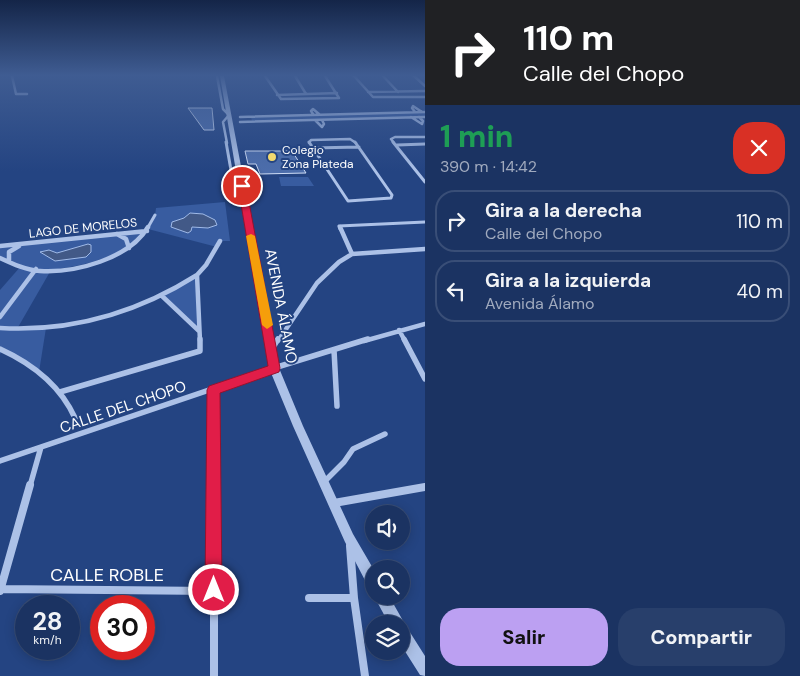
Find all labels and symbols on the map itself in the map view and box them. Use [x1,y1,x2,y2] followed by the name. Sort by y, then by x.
[282,142,354,172] place label: Colegio Zona Plateda
[266,151,278,163] marker: Colegio Zona Plateda
[221,165,263,207] pin
[28,214,138,242] street label: LAGO DE MORELOS
[260,247,302,365] street label: AVENIDA ÁLAMO
[57,376,189,438] street label: CALLE DEL CHOPO
[50,563,164,587] street label: CALLE ROBLE
[187,563,239,615] position arrow
[90,595,155,660] speed limit sign: 30

